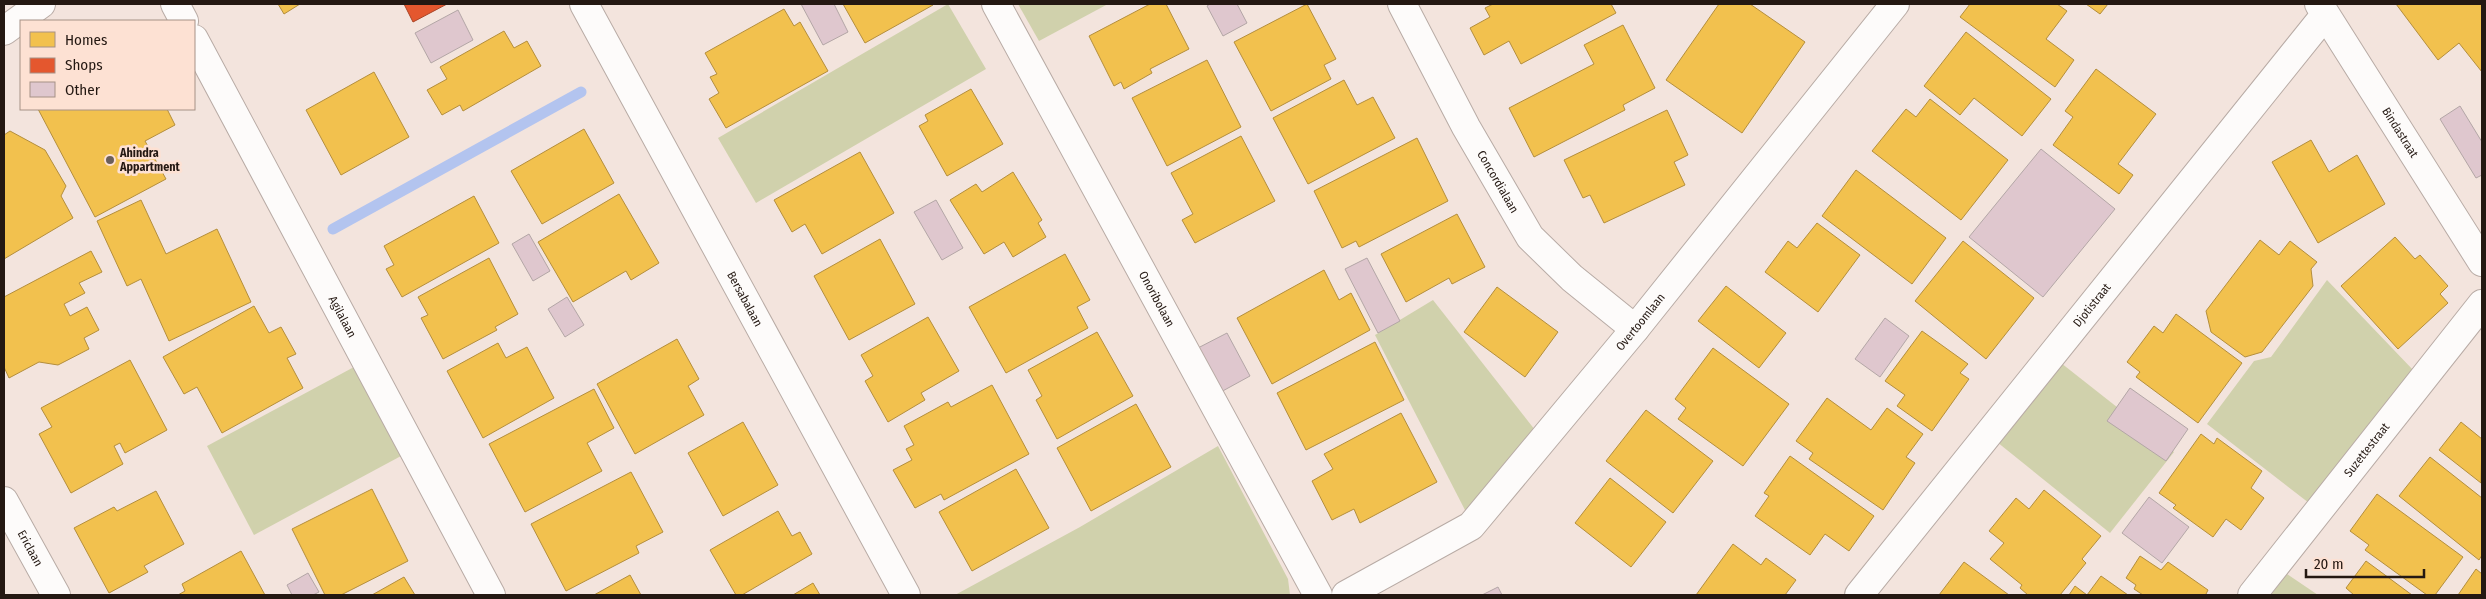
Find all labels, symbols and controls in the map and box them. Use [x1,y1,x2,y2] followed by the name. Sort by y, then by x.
[20,20,195,110] legend
[65,31,107,49] text: Homes
[65,56,103,74] text: Shops
[65,81,101,99] text: Other
[2379,105,2421,160] street label: Bindastraat
[119,146,181,174] place label: Ahindra Appartment
[1474,148,1522,216] street label: Concordialaan
[104,154,116,166] marker: Ahindra Appartment
[724,269,765,329] street label: Bersabalaan
[1136,269,1178,329] street label: Onoribolaan
[2070,280,2114,330] street label: Djotistraat
[1613,290,1668,353] street label: Overtoomlaan
[326,294,359,340] street label: Agilalaan
[2341,420,2392,480] street label: Suzettestraat
[15,528,46,569] street label: Ericlaan
[2306,546,2424,578] scale bar
[2314,555,2344,573] text: 20 m

